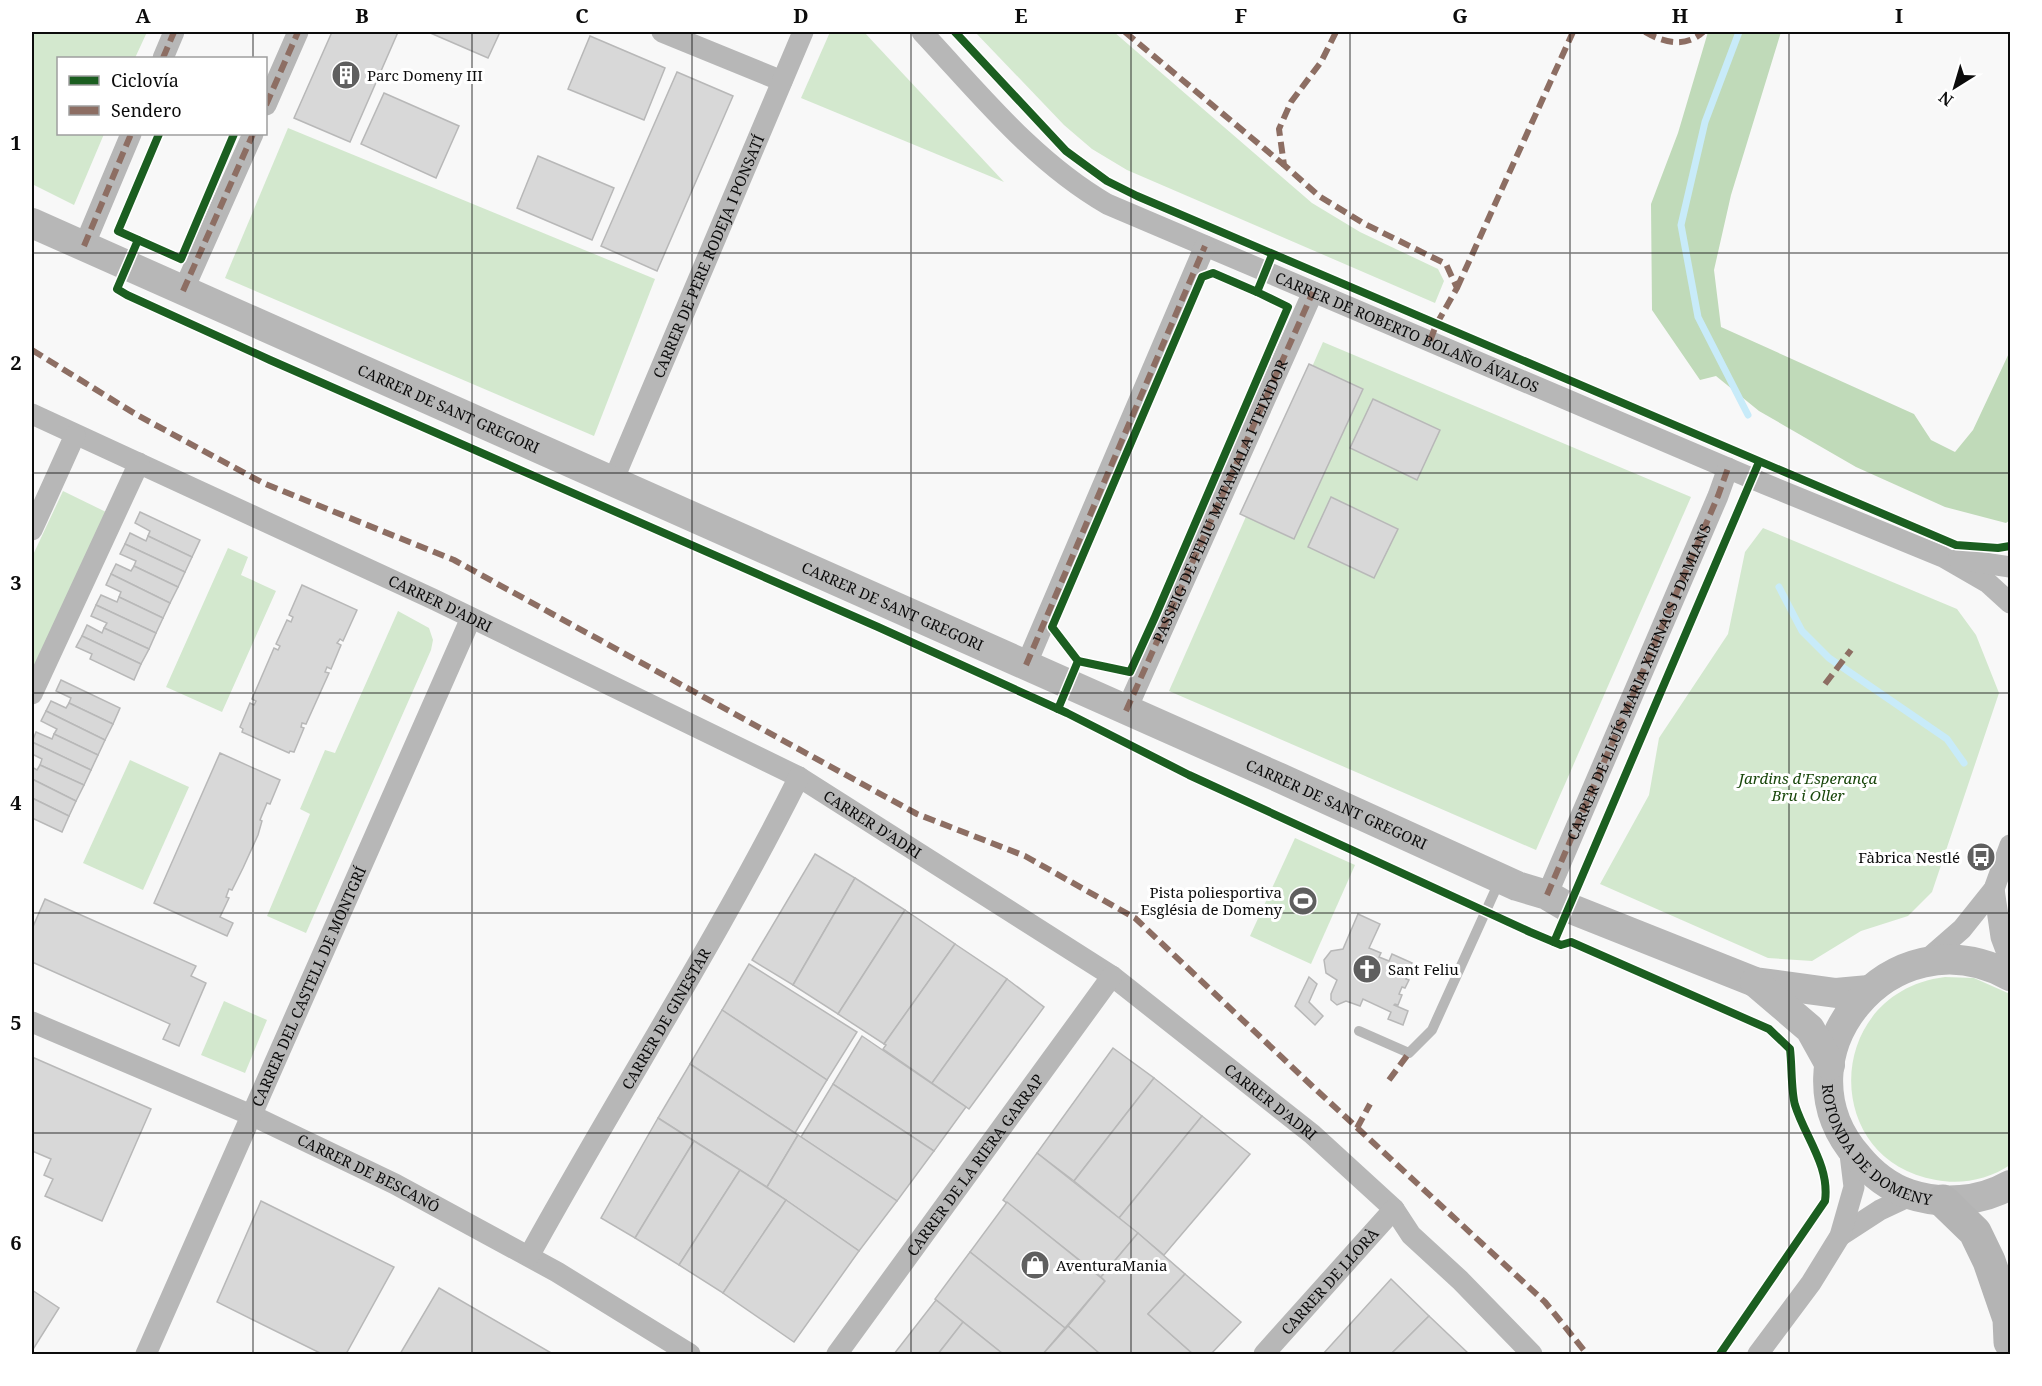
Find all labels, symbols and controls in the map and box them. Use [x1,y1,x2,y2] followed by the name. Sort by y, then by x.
[135,2,151,29] text: A
[355,2,369,29] text: B
[575,2,589,29] text: C
[793,2,809,29] text: D
[1014,2,1028,29] text: E
[1235,2,1247,29] text: F
[1452,2,1468,29] text: G
[1672,2,1688,29] text: H
[1895,2,1903,29] text: I
[57,57,267,135] legend
[1925,57,1985,117] north arrow
[330,59,362,91] building icon: Parc Domeny III
[367,65,483,85] place label: Parc Domeny III
[111,68,179,92] text: Ciclovía
[1934,86,1958,112] text: N
[111,98,182,122] text: Sendero
[10,129,22,156] text: 1
[648,132,768,381] street label: CARRER DE PERE RODEJA I PONSATÍ
[1272,267,1542,397] street label: CARRER DE ROBERTO BOLAÑO ÁVALOS
[10,349,22,376] text: 2
[1148,356,1292,646] street label: PASSEIG DE FELIU MATAMALA I TEIXIDOR
[355,359,543,457] street label: CARRER DE SANT GREGORI
[1562,520,1715,843] street label: CARRER DE LLUÍS MARIA XIRINACS I DAMIANS
[799,557,987,655] street label: CARRER DE SANT GREGORI
[10,569,22,596] text: 3
[385,570,495,636] street label: CARRER D'ADRI
[1243,754,1430,854] street label: CARRER DE SANT GREGORI
[1736,768,1878,805] park label: Jardins d'Esperança Bru i Oller
[820,785,926,862] street label: CARRER D'ADRI
[10,789,22,816] text: 4
[1965,841,1997,873] bus stop icon: Fàbrica Nestlé
[1858,847,1960,867] place label: Fàbrica Nestlé
[247,863,370,1110] street label: CARRER DEL CASTELL DE MONTGRÍ
[1140,882,1283,919] place label: Pista poliesportiva Església de Domeny
[1287,885,1319,917] sports icon: Pista poliesportiva Església de Domeny
[617,944,715,1093] street label: CARRER DE GINESTAR
[1351,953,1383,985] church icon: Sant Feliu
[1388,959,1459,979] place label: Sant Feliu
[10,1009,22,1036] text: 5
[1221,1059,1322,1144] street label: CARRER D'ADRI
[902,1070,1048,1260] street label: CARRER DE LA RIERA GARRAP
[1818,1083,1934,1209] street label: ROTONDA DE DOMENY
[294,1129,443,1216] street label: CARRER DE BESCANÓ
[1276,1223,1383,1339] street label: CARRER DE LLORÀ
[10,1229,22,1256] text: 6
[1019,1249,1051,1281] shop icon: AventuraMania
[1056,1255,1168,1275] place label: AventuraMania

